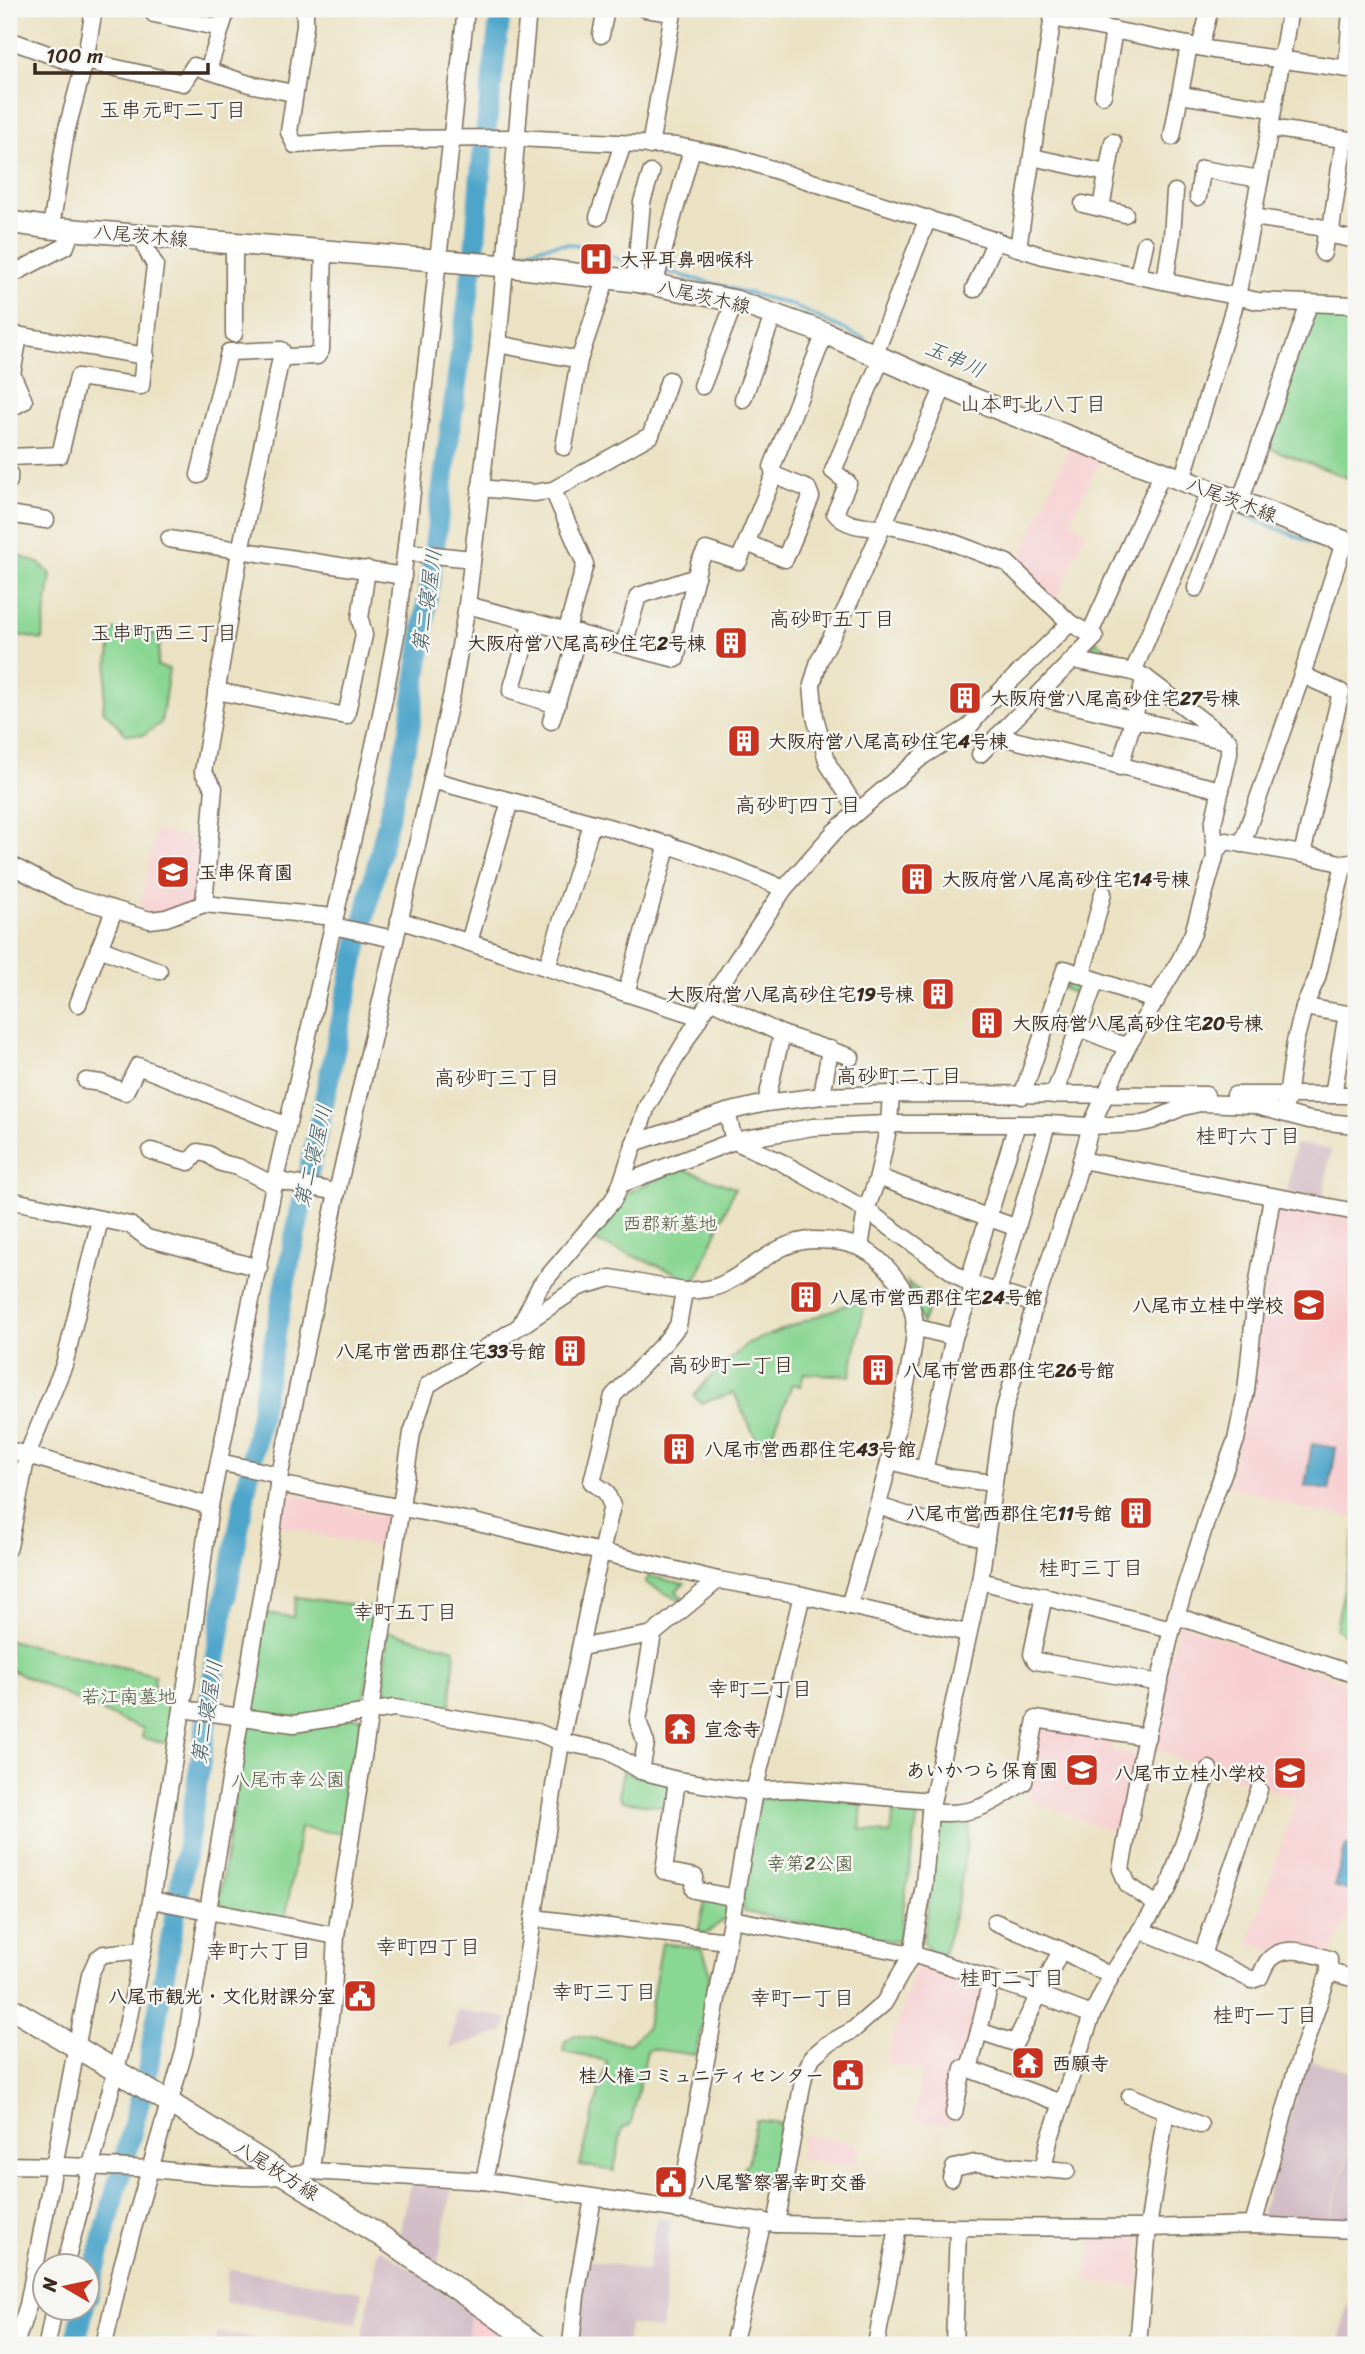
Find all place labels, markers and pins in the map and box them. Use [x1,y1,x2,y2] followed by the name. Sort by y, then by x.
[577,240,615,278] hospital icon: 大平耳鼻咽喉科
[620,243,754,276] place label: 大平耳鼻咽喉科
[712,624,750,662] building icon: 大阪府営八尾高砂住宅2号棟
[467,627,706,660] place label: 大阪府営八尾高砂住宅2号棟
[946,679,984,717] building icon: 大阪府営八尾高砂住宅27号棟
[990,682,1240,715] place label: 大阪府営八尾高砂住宅27号棟
[725,722,763,760] building icon: 大阪府営八尾高砂住宅4号棟
[768,725,1008,758] place label: 大阪府営八尾高砂住宅4号棟
[154,853,192,891] school or university icon: 玉串保育園
[198,856,293,889] place label: 玉串保育園
[898,860,936,898] building icon: 大阪府営八尾高砂住宅14号棟
[942,863,1190,896] place label: 大阪府営八尾高砂住宅14号棟
[919,975,957,1013] building icon: 大阪府営八尾高砂住宅19号棟
[666,978,914,1011] place label: 大阪府営八尾高砂住宅19号棟
[968,1004,1006,1042] building icon: 大阪府営八尾高砂住宅20号棟
[1012,1007,1263,1040] place label: 大阪府営八尾高砂住宅20号棟
[787,1278,825,1316] building icon: 八尾市営西郡住宅24号館
[830,1281,1043,1314] place label: 八尾市営西郡住宅24号館
[1290,1286,1328,1324] school or university icon: 八尾市立桂中学校
[1132,1289,1284,1322] place label: 八尾市立桂中学校
[551,1332,589,1370] building icon: 八尾市営西郡住宅33号館
[335,1335,546,1368] place label: 八尾市営西郡住宅33号館
[859,1351,897,1389] building icon: 八尾市営西郡住宅26号館
[903,1354,1115,1387] place label: 八尾市営西郡住宅26号館
[660,1430,698,1468] building icon: 八尾市営西郡住宅43号館
[704,1433,916,1466] place label: 八尾市営西郡住宅43号館
[1117,1494,1155,1532] building icon: 八尾市営西郡住宅11号館
[906,1497,1112,1530] place label: 八尾市営西郡住宅11号館
[661,1710,699,1748] temple icon: 宣念寺
[704,1713,761,1746] place label: 宣念寺
[1063,1751,1101,1789] school or university icon: あいかつら保育園
[906,1754,1058,1787] place label: あいかつら保育園
[1271,1754,1309,1792] school or university icon: 八尾市立桂小学校
[1114,1757,1266,1790] place label: 八尾市立桂小学校
[341,1977,379,2015] public building icon: 八尾市観光・文化財課分室
[108,1980,336,2013] place label: 八尾市観光・文化財課分室
[1009,2044,1047,2082] temple icon: 西願寺
[1052,2047,1109,2080] place label: 西願寺
[829,2056,867,2094] public building icon: 桂人権コミュニティセンター
[578,2059,824,2092] place label: 桂人権コミュニティセンター
[652,2163,690,2201] public building icon: 八尾警察署幸町交番
[696,2166,867,2199] place label: 八尾警察署幸町交番

